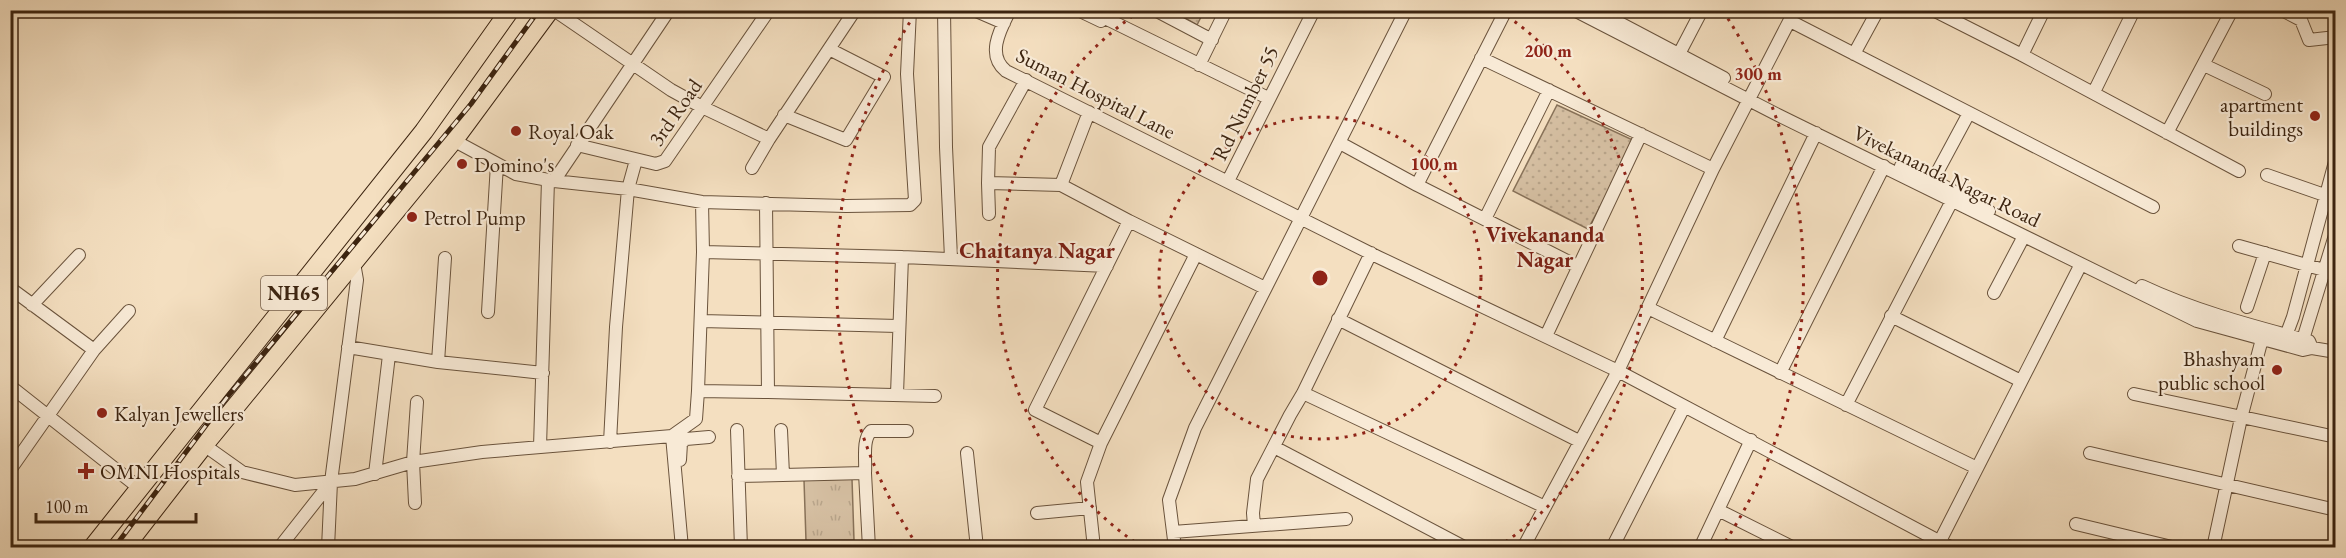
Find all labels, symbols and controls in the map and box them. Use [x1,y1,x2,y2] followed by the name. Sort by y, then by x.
[1524,39,1572,62] text: 200 m
[1012,41,1180,145] street label: Suman Hospital Lane
[1206,41,1284,165] street label: Rd Number 55
[1734,62,1782,85] text: 300 m
[642,73,708,151] street label: 3rd Road
[2220,91,2303,142] place label: apartment buildings
[2308,109,2322,123] marker: apartment buildings
[528,118,615,145] place label: Royal Oak
[1849,119,2046,233] street label: Vivekananda Nagar Road
[509,124,523,138] marker: Royal Oak
[474,151,554,178] place label: Domino's
[1410,152,1458,175] text: 100 m
[455,157,469,171] marker: Domino's
[424,204,526,231] place label: Petrol Pump
[405,210,419,224] marker: Petrol Pump
[1486,220,1605,274] district label: Vivekananda Nagar
[959,236,1116,265] district label: Chaitanya Nagar
[1310,268,1330,288] centre of rings
[261,276,327,310] road number: NH65
[2158,345,2265,396] place label: Bhashyam public school
[2270,363,2284,377] marker: Bhashyam public school
[114,400,244,427] place label: Kalyan Jewellers
[95,406,109,420] marker: Kalyan Jewellers
[100,458,240,485] place label: OMNI Hospitals
[77,462,95,480] marker: OMNI Hospitals
[36,486,196,524] scale bar
[45,495,89,518] text: 100 m

